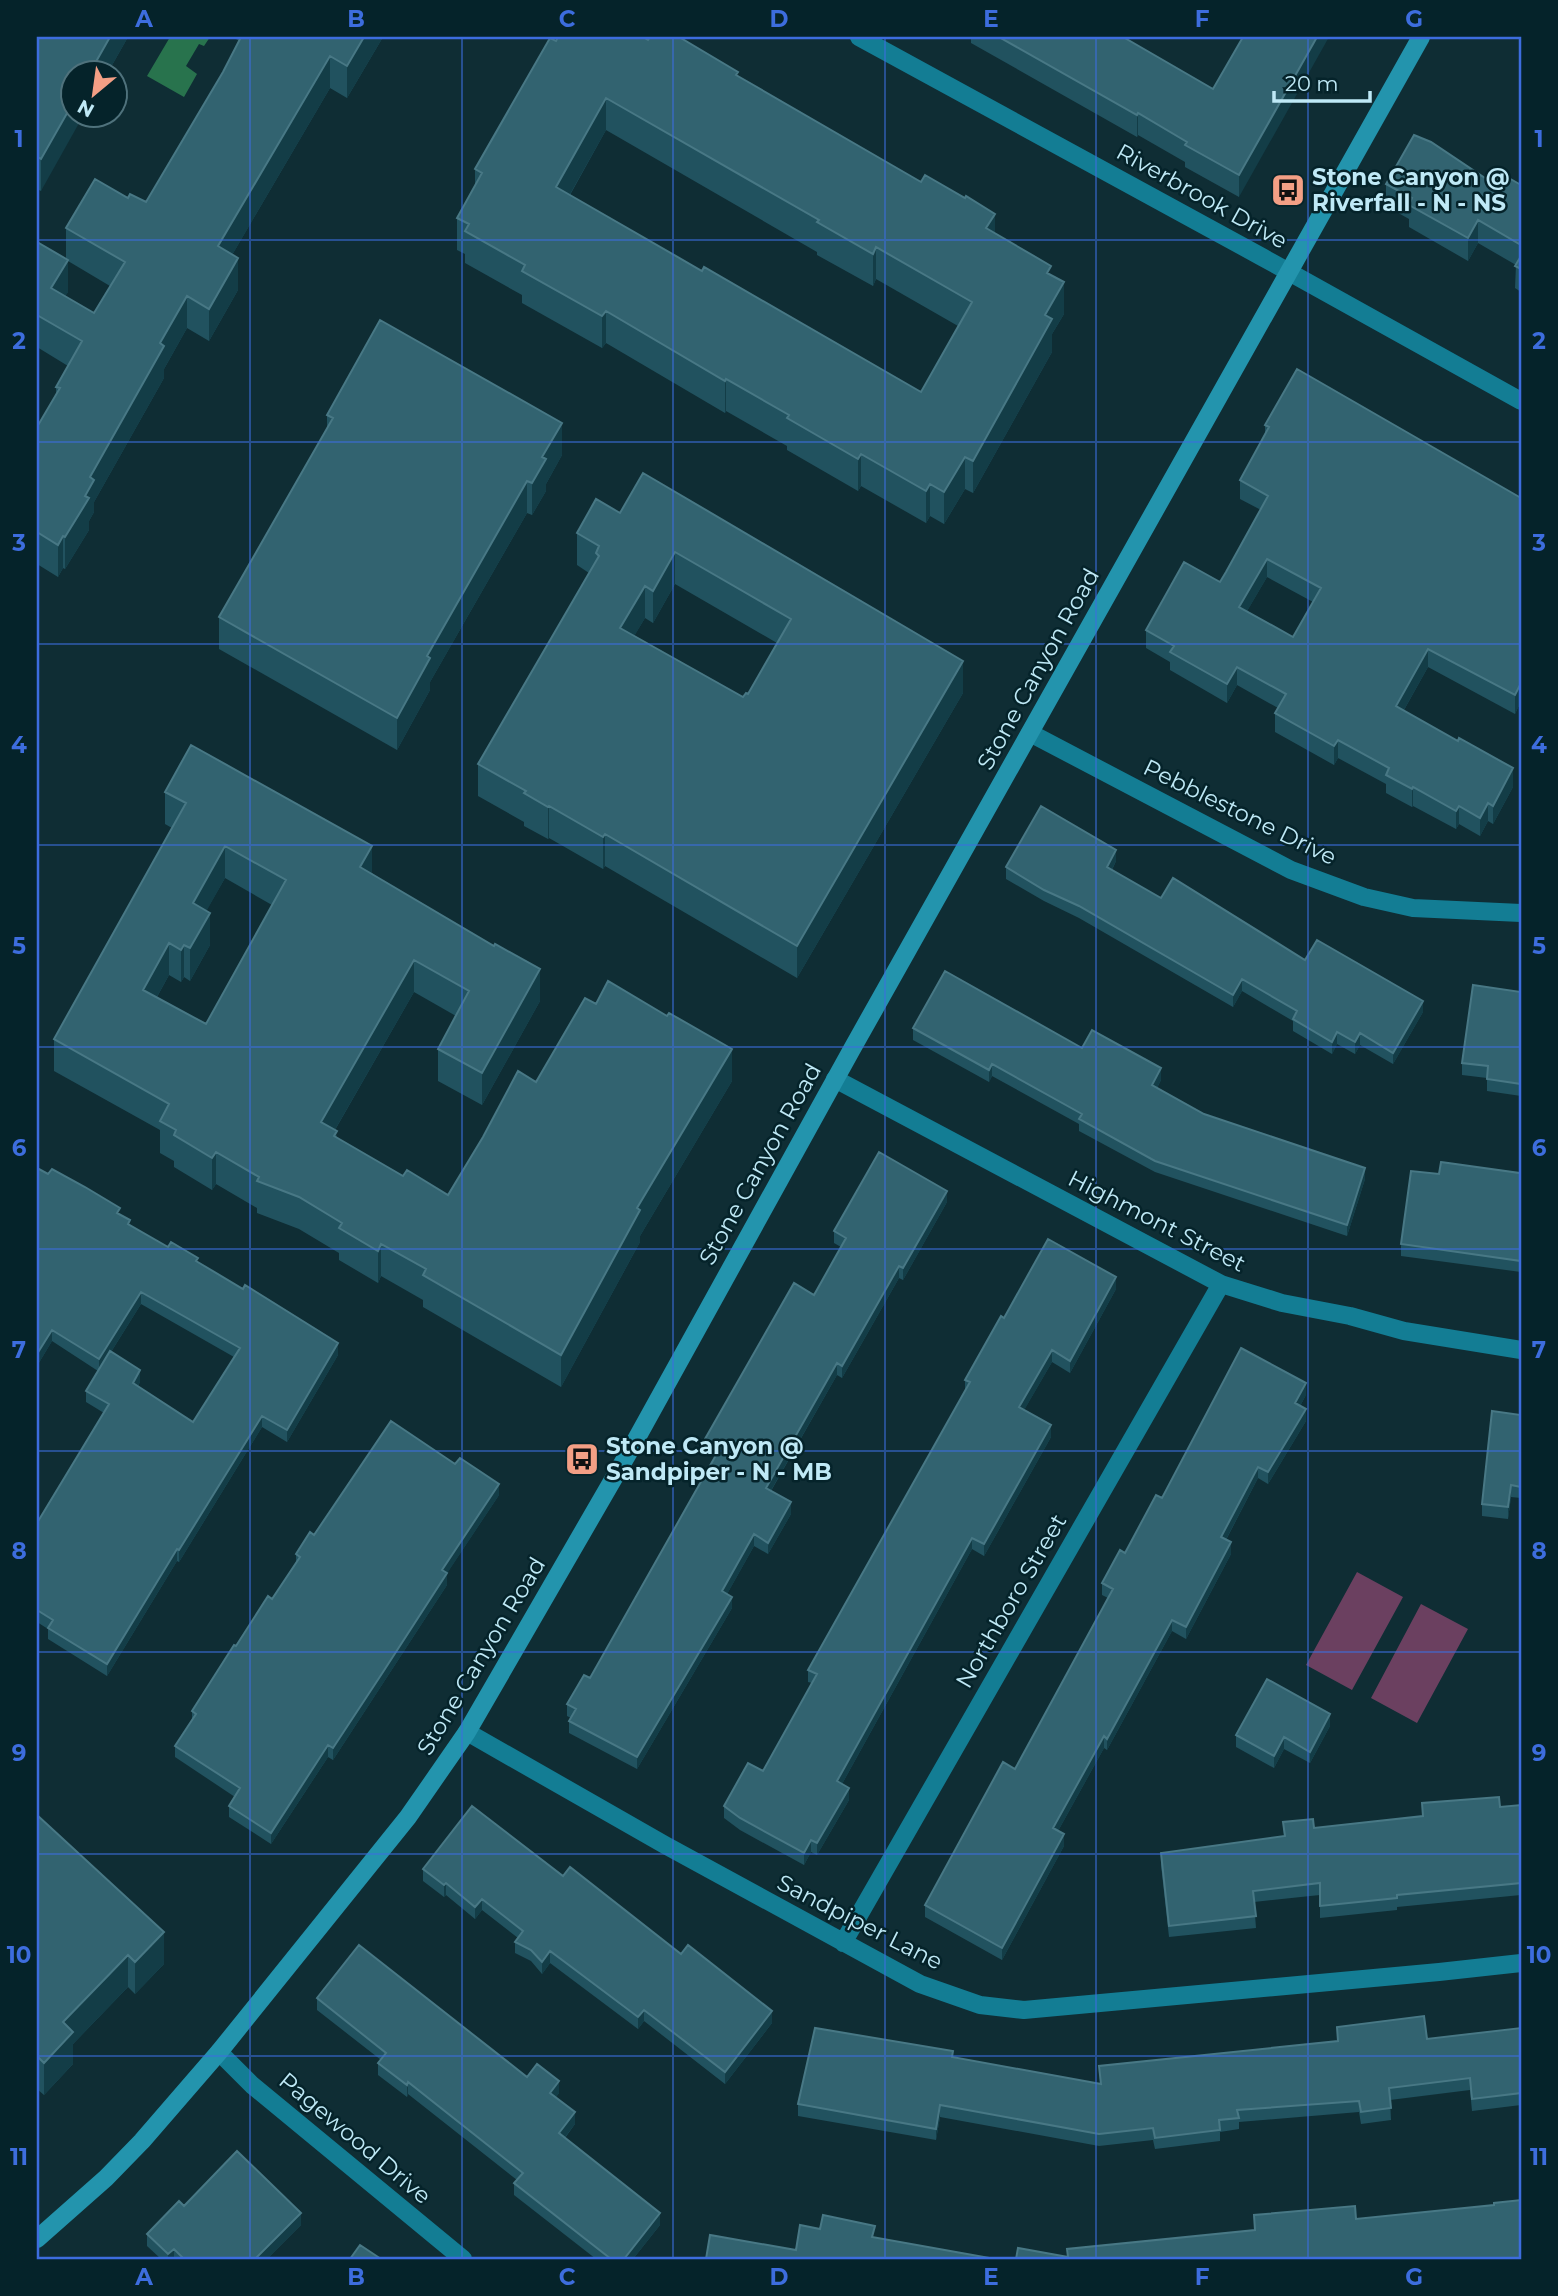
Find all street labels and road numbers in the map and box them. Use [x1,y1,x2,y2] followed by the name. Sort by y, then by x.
[1112,137,1292,255] street label: Riverbrook Drive
[971,563,1105,775] street label: Stone Canyon Road
[1139,753,1341,871] street label: Pebblestone Drive
[693,1058,827,1270] street label: Stone Canyon Road
[1064,1164,1250,1278] street label: Highmont Street
[950,1509,1072,1693] street label: Northboro Street
[411,1552,551,1760] street label: Stone Canyon Road
[773,1868,947,1976] street label: Sandpiper Lane
[273,2066,437,2210] street label: Pagewood Drive

